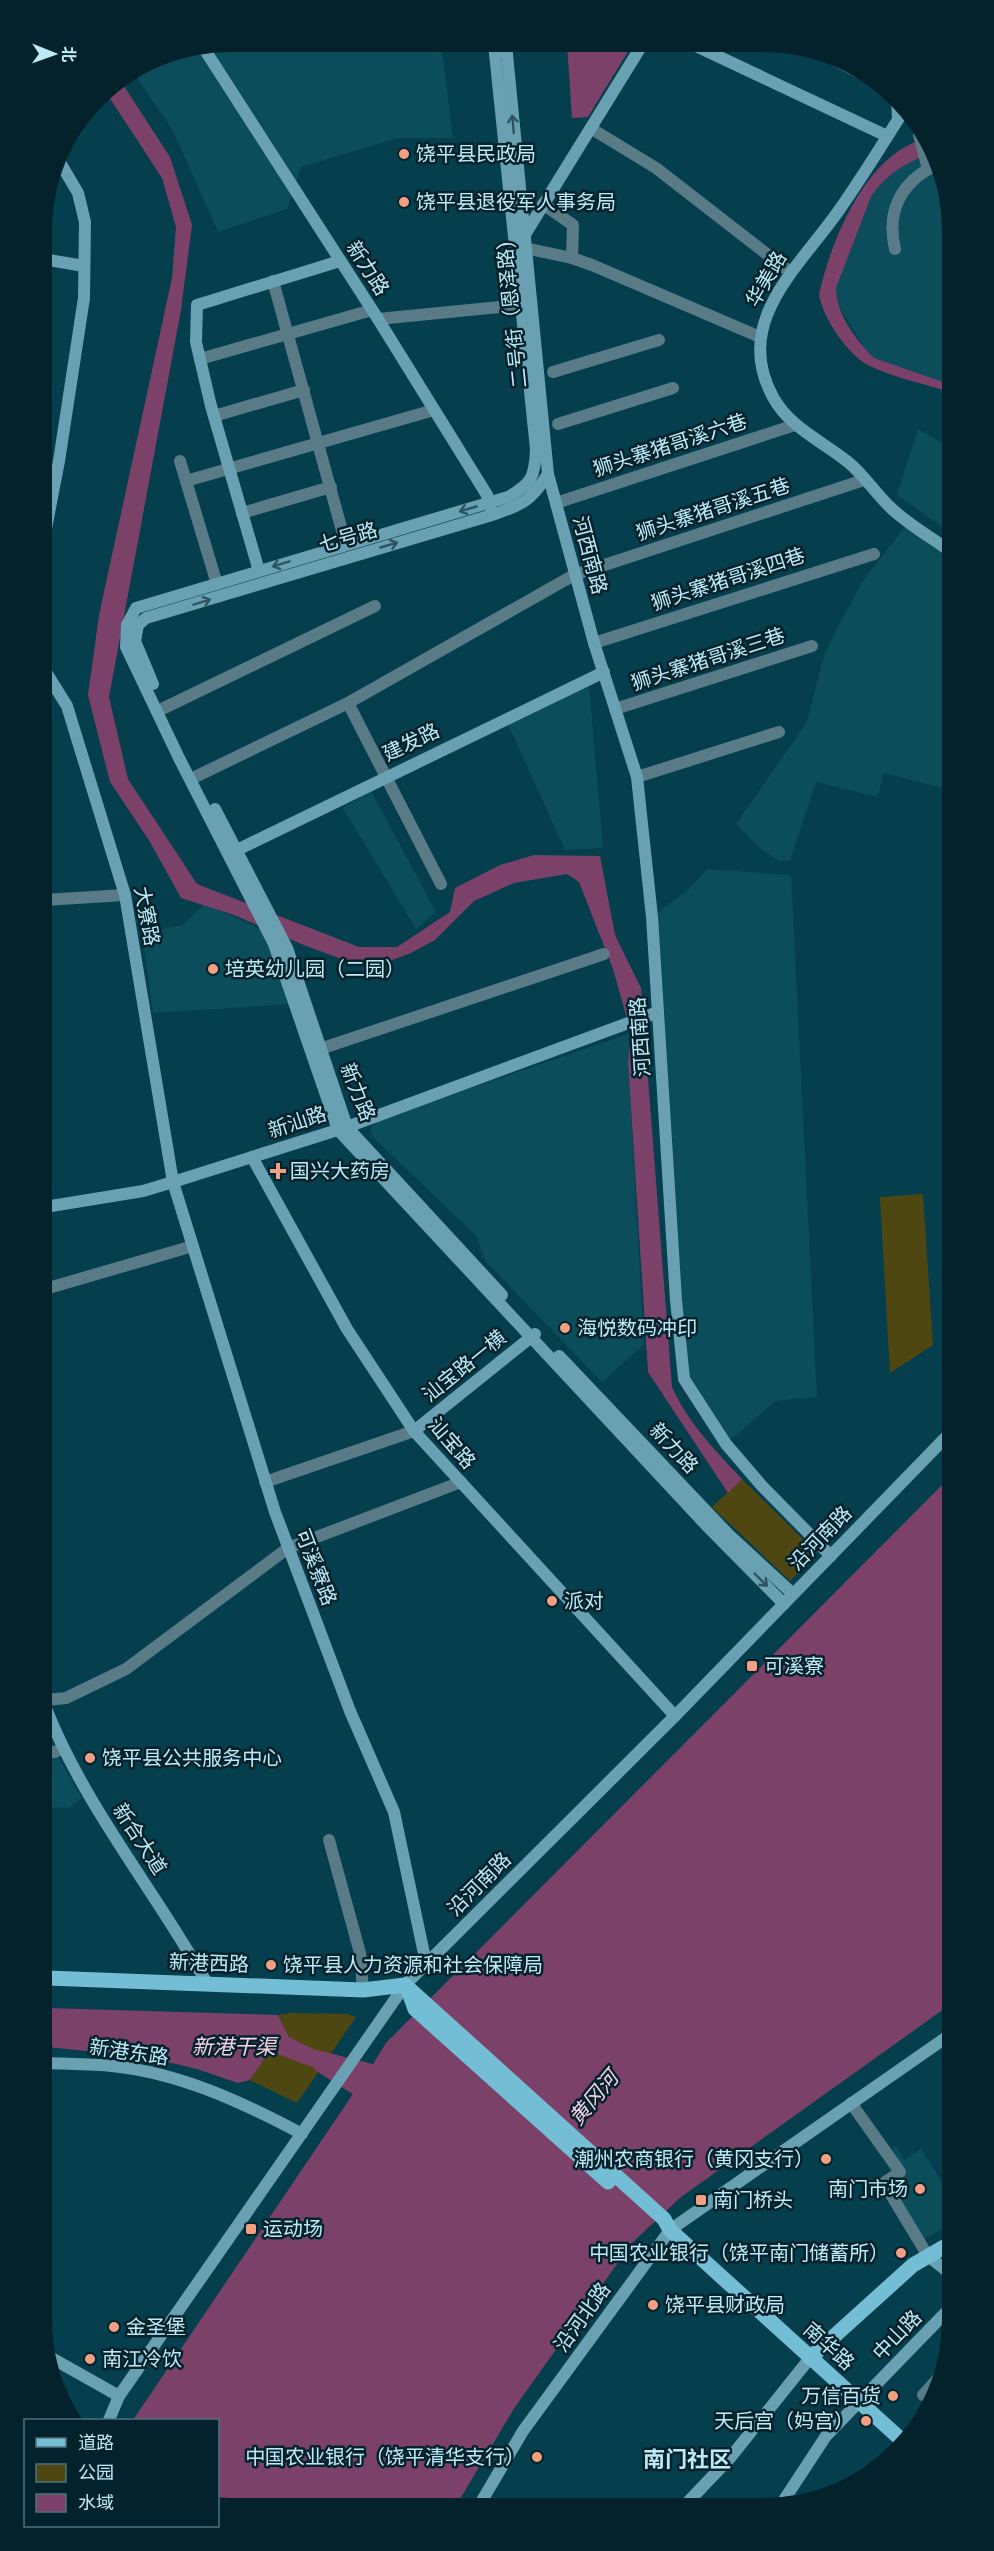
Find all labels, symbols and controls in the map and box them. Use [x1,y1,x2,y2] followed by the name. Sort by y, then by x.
[24,24,84,84] north arrow
[59,46,78,62] text: 北
[507,114,518,134] one-way arrow
[416,142,536,166] place label: 饶平县民政局
[397,147,411,161] marker: 饶平县民政局
[416,190,616,214] place label: 饶平县退役军人事务局
[397,195,411,209] marker: 饶平县退役军人事务局
[342,236,394,300] street label: 新力路
[492,241,532,389] street label: 二号街（恩泽路)
[741,247,791,311] street label: 华美路
[590,409,750,481] street label: 狮头寨猪哥溪六巷
[633,473,793,545] street label: 狮头寨猪哥溪五巷
[459,504,478,515] one-way arrow
[568,513,612,597] street label: 河西南路
[316,517,380,557] street label: 七号路
[379,539,398,550] one-way arrow
[648,543,808,615] street label: 狮头寨猪哥溪四巷
[272,559,291,570] one-way arrow
[192,595,211,606] one-way arrow
[628,623,788,695] street label: 狮头寨猪哥溪三巷
[379,718,443,766] street label: 建发路
[129,884,165,948] street label: 大寮路
[225,957,405,981] place label: 培英幼儿园（二园）
[206,962,220,976] marker: 培英幼儿园（二园）
[625,996,655,1078] street label: 河西南路
[336,1060,380,1124] street label: 新力路
[265,1101,329,1143] street label: 新汕路
[290,1159,390,1183] place label: 国兴大药房
[271,1164,285,1178] marker: 国兴大药房
[577,1316,697,1340] place label: 海悦数码冲印
[558,1321,572,1335] marker: 海悦数码冲印
[418,1325,510,1407] street label: 汕宝路一横
[423,1412,481,1474] street label: 汕宝路
[645,1418,703,1478] street label: 新力路
[784,1501,856,1575] street label: 沿河南路
[290,1525,342,1609] street label: 可溪寮路
[753,1573,768,1587] one-way arrow
[564,1589,604,1613] place label: 派对
[545,1594,559,1608] marker: 派对
[764,1654,824,1678] place label: 可溪寮
[745,1659,759,1673] marker: 可溪寮
[102,1746,282,1770] place label: 饶平县公共服务中心
[83,1751,97,1765] marker: 饶平县公共服务中心
[108,1799,172,1879] street label: 新合大道
[442,1847,516,1921] street label: 沿河南路
[169,1950,249,1976] street label: 新港西路
[283,1953,543,1977] place label: 饶平县人力资源和社会保障局
[264,1958,278,1972] marker: 饶平县人力资源和社会保障局
[88,2035,170,2069] street label: 新港东路
[192,2035,279,2059] water label: 新港干渠
[565,2063,626,2130] water label: 黄冈河
[574,2147,814,2171] place label: 潮州农商银行（黄冈支行）
[819,2152,833,2166] marker: 潮州农商银行（黄冈支行）
[828,2177,908,2201] place label: 南门市场
[913,2182,927,2196] marker: 南门市场
[713,2188,793,2212] place label: 南门桥头
[694,2193,708,2207] marker: 南门桥头
[263,2217,323,2241] place label: 运动场
[244,2222,258,2236] marker: 运动场
[589,2241,889,2265] place label: 中国农业银行（饶平南门储蓄所）
[894,2246,908,2260] marker: 中国农业银行（饶平南门储蓄所）
[549,2278,615,2356] street label: 沿河北路
[665,2293,785,2317] place label: 饶平县财政局
[646,2298,660,2312] marker: 饶平县财政局
[868,2305,926,2365] street label: 中山路
[126,2315,186,2339] place label: 金圣堡
[799,2317,859,2375] street label: 南华路
[107,2320,121,2334] marker: 金圣堡
[102,2347,182,2371] place label: 南江冷饮
[83,2352,97,2366] marker: 南江冷饮
[801,2384,881,2408] place label: 万信百货
[886,2389,900,2403] marker: 万信百货
[714,2409,854,2433] place label: 天后宫（妈宫）
[859,2414,873,2428] marker: 天后宫（妈宫）
[24,2419,219,2527] legend
[78,2432,114,2453] text: 道路
[245,2445,525,2469] place label: 中国农业银行（饶平清华支行）
[643,2447,731,2472] district label: 南门社区
[530,2450,544,2464] marker: 中国农业银行（饶平清华支行）
[78,2462,114,2483] text: 公园
[78,2492,114,2513] text: 水域

